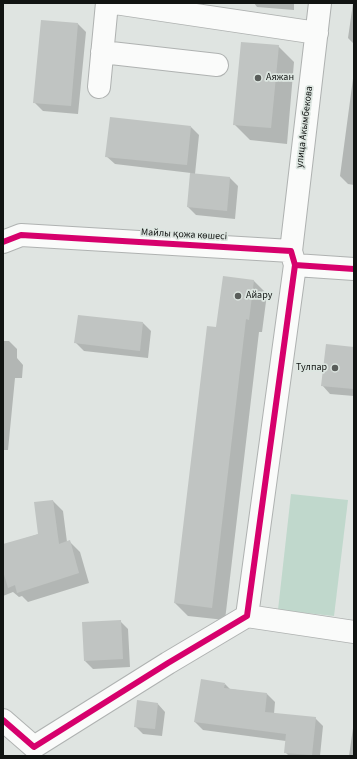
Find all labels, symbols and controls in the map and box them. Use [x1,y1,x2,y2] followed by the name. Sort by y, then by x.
[266,72,294,84] place label: Аяжан
[253,73,263,83] marker: Аяжан
[294,85,316,169] street label: улица Акымбекова
[141,227,227,243] street label: Майлы қожа көшесі
[246,290,272,302] place label: Айару
[233,291,243,301] marker: Айару
[296,362,327,374] place label: Тулпар
[330,363,340,373] marker: Тулпар

